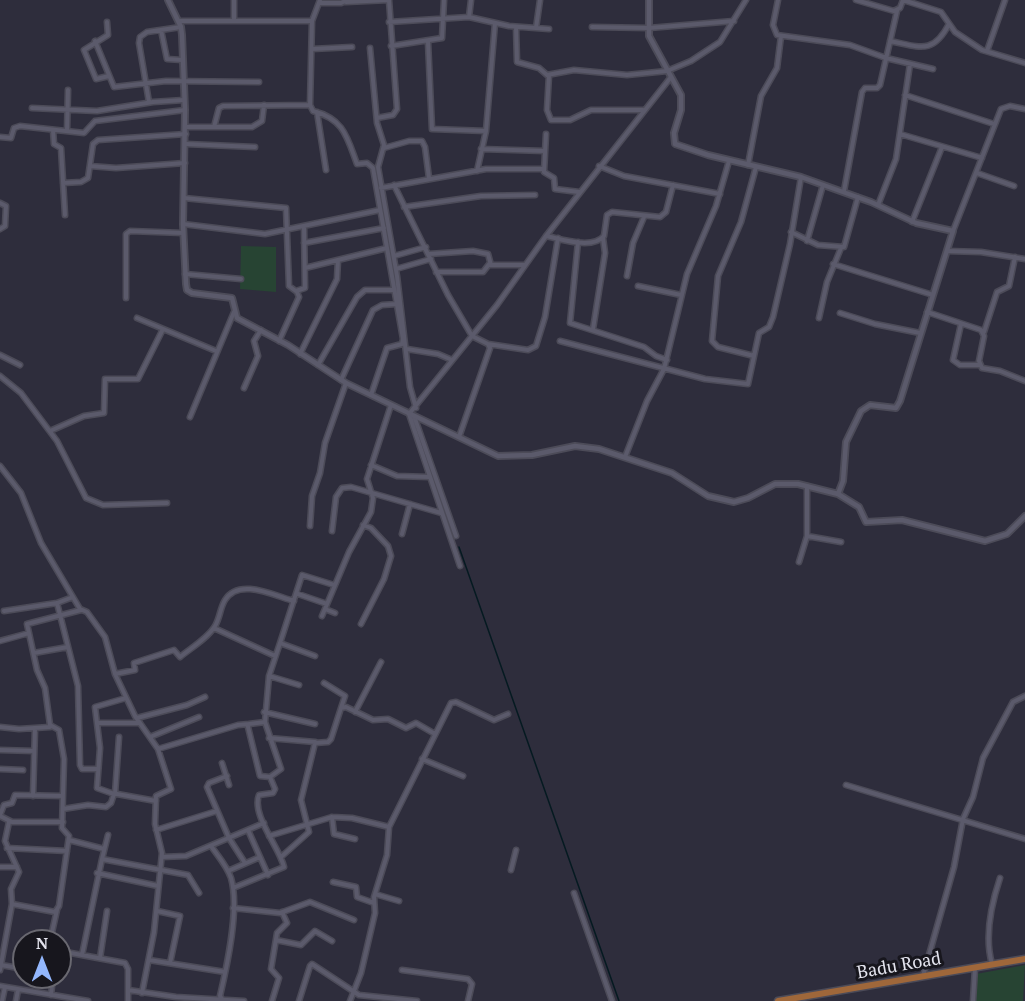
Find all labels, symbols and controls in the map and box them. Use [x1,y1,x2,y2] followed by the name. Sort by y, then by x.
[12,929,72,989] north arrow
[36,932,48,954] text: N
[855,948,943,984] street label: Badu Road

